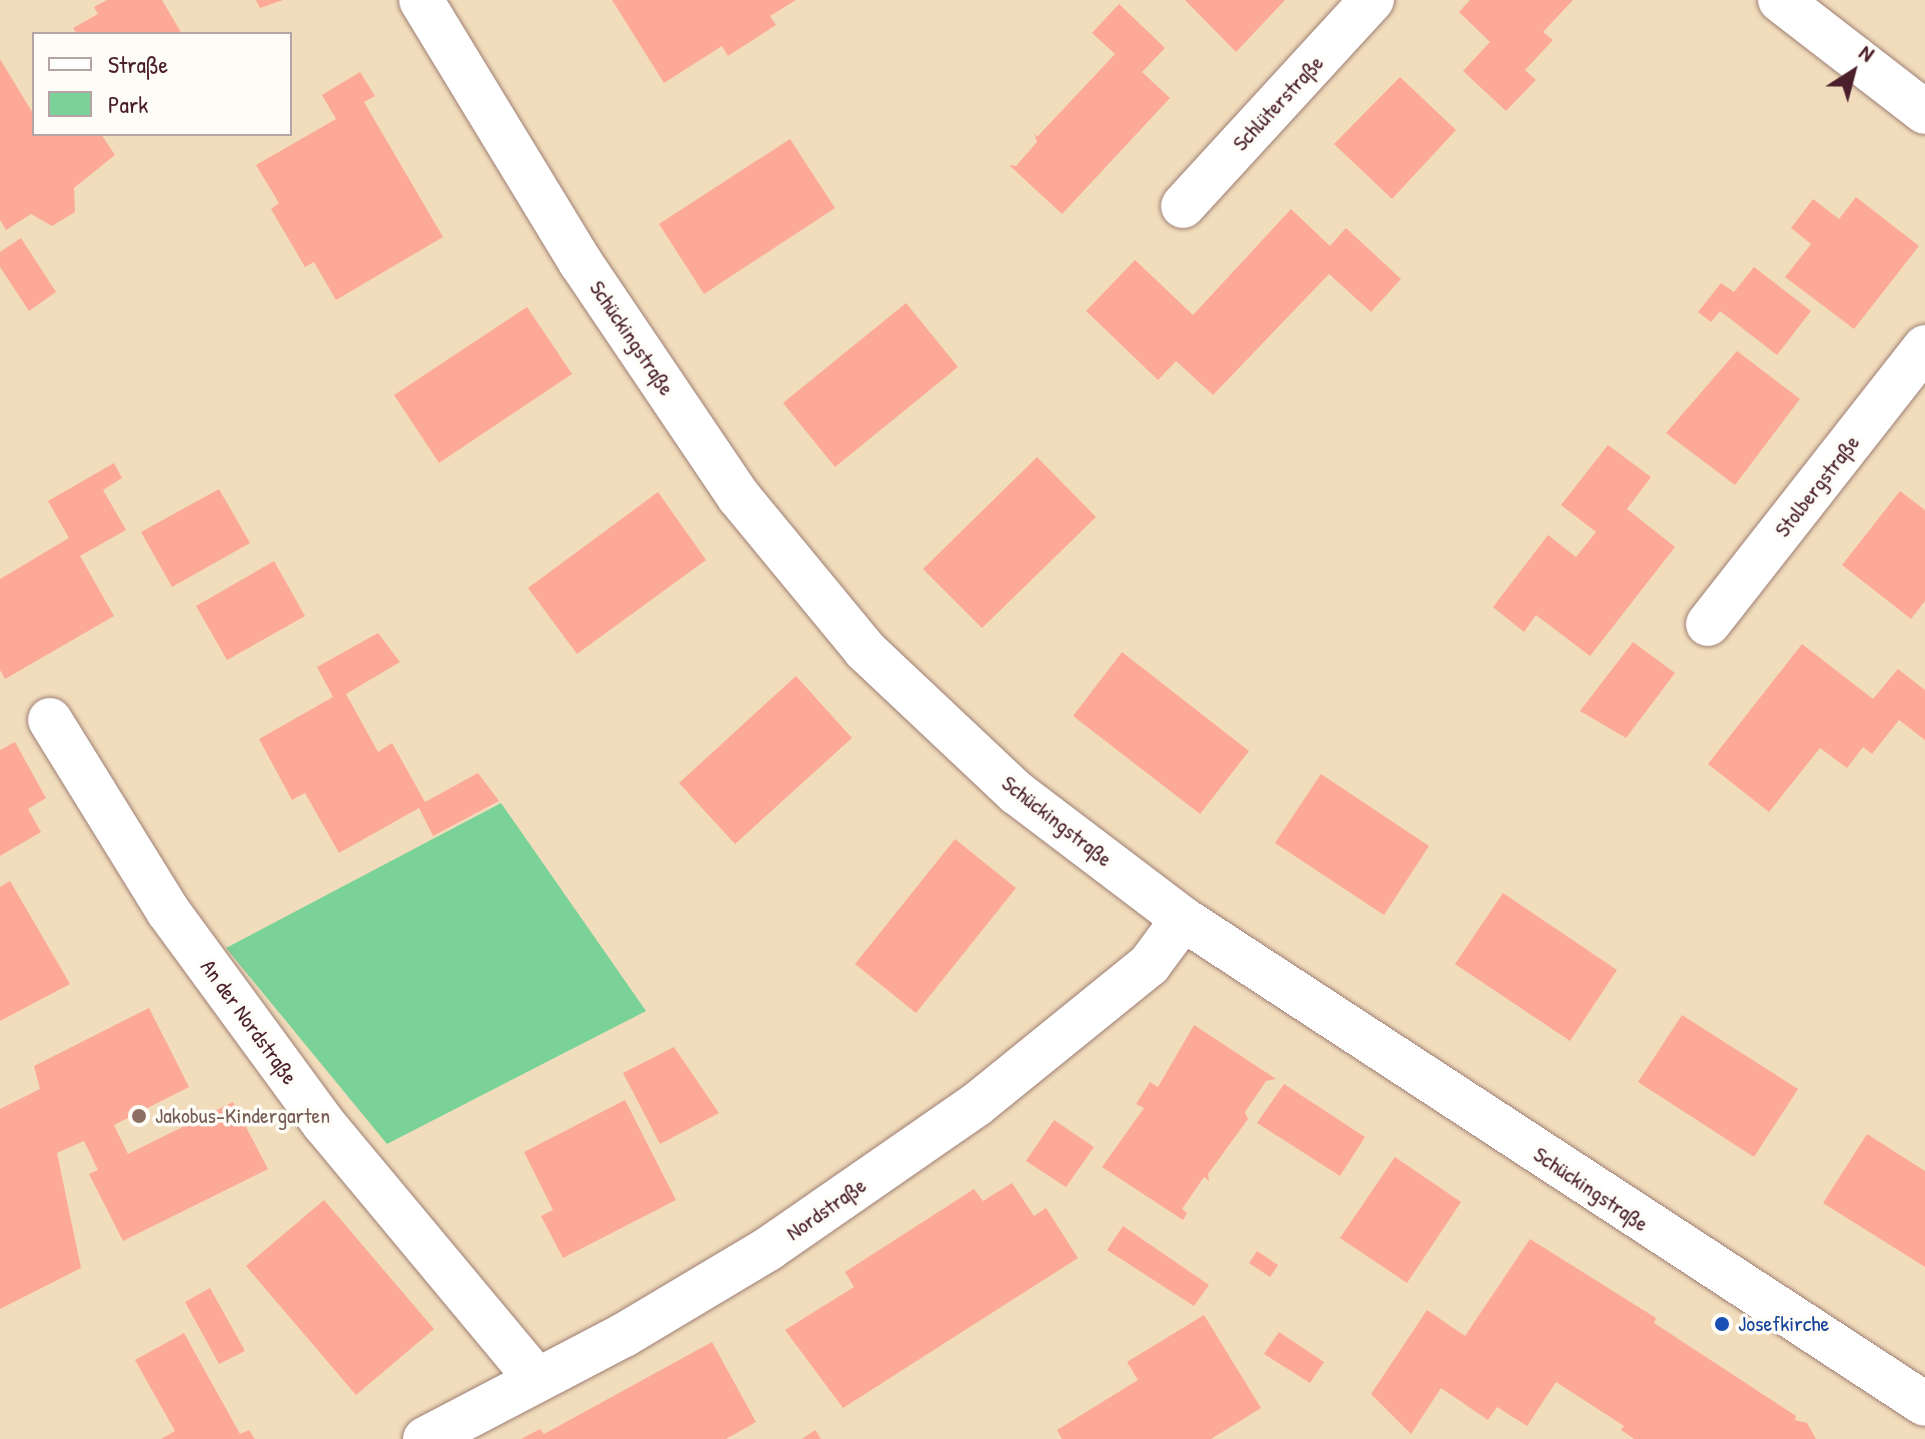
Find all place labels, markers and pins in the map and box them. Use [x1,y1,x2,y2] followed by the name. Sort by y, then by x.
[155,1103,330,1129] place label: Jakobus-Kindergarten
[130,1107,148,1125] marker: Jakobus-Kindergarten
[1738,1311,1829,1337] place label: Josefkirche
[1713,1315,1731,1333] marker: Josefkirche

